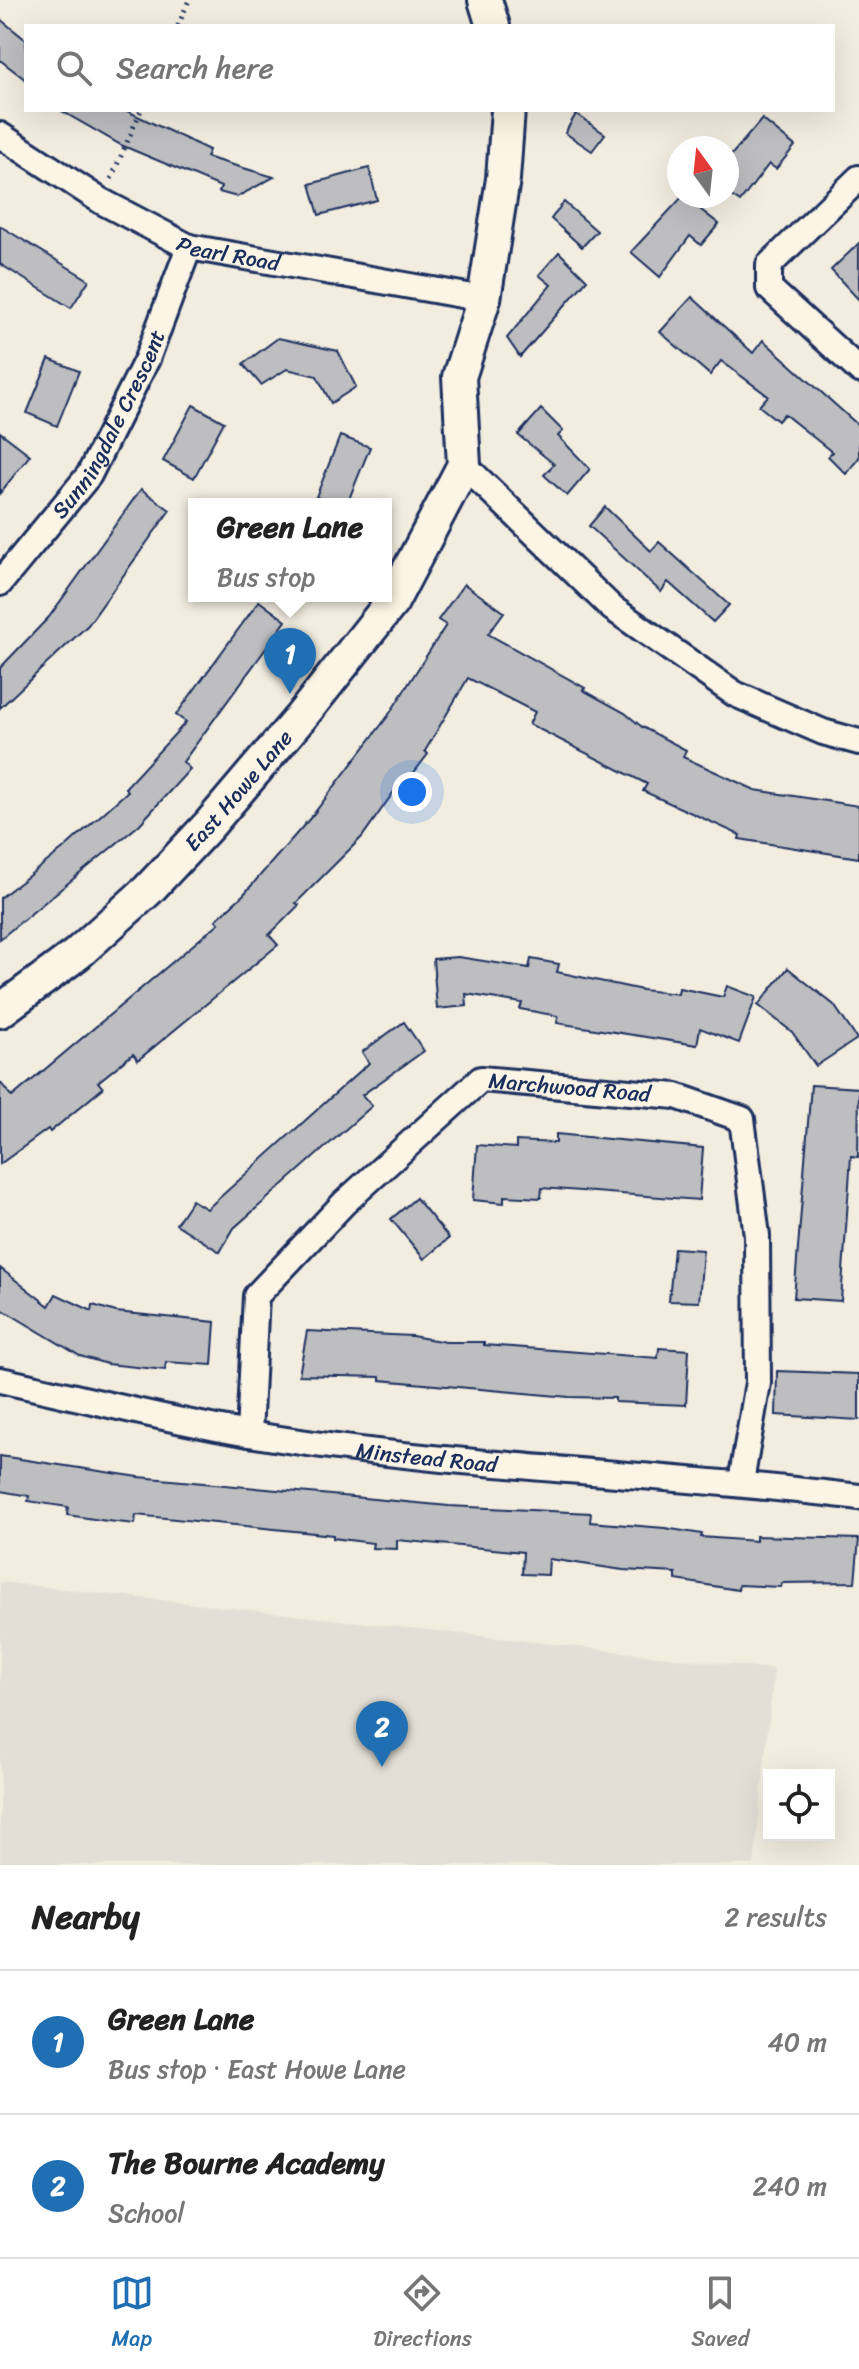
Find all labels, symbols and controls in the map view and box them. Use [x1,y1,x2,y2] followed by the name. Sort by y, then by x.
[24,24,835,112] search box
[116,41,274,95] text: Search here
[52,46,96,90] icon: search
[667,136,739,208] north arrow
[169,225,284,283] street label: Pearl Road
[41,324,176,528] street label: Sunningdale Crescent
[188,498,392,602] popup
[217,500,363,554] text: Green Lane
[217,554,315,600] text: Bus stop
[264,628,316,694] pin: 1
[174,720,303,861] street label: East Howe Lane
[392,772,432,812] your location
[487,1061,654,1114] street label: Marchwood Road
[354,1431,500,1484] street label: Minstead Road
[356,1701,408,1767] pin: 2
[763,1769,835,1841] map controls
[763,1769,835,1841] button: locate
[32,1887,140,1947] text: Nearby
[725,1894,827,1940] text: 2 results
[108,1992,254,2046] text: Green Lane
[52,2019,64,2065] text: 1
[768,2019,827,2065] text: 40 m
[108,2046,406,2092] text: Bus stop · East Howe Lane
[108,2136,385,2190] text: The Bourne Academy
[50,2163,66,2209] text: 2
[753,2163,827,2209] text: 240 m
[108,2190,185,2236] text: School
[110,2271,154,2358] tab: Map
[373,2271,472,2358] tab: Directions
[691,2271,749,2358] tab: Saved

